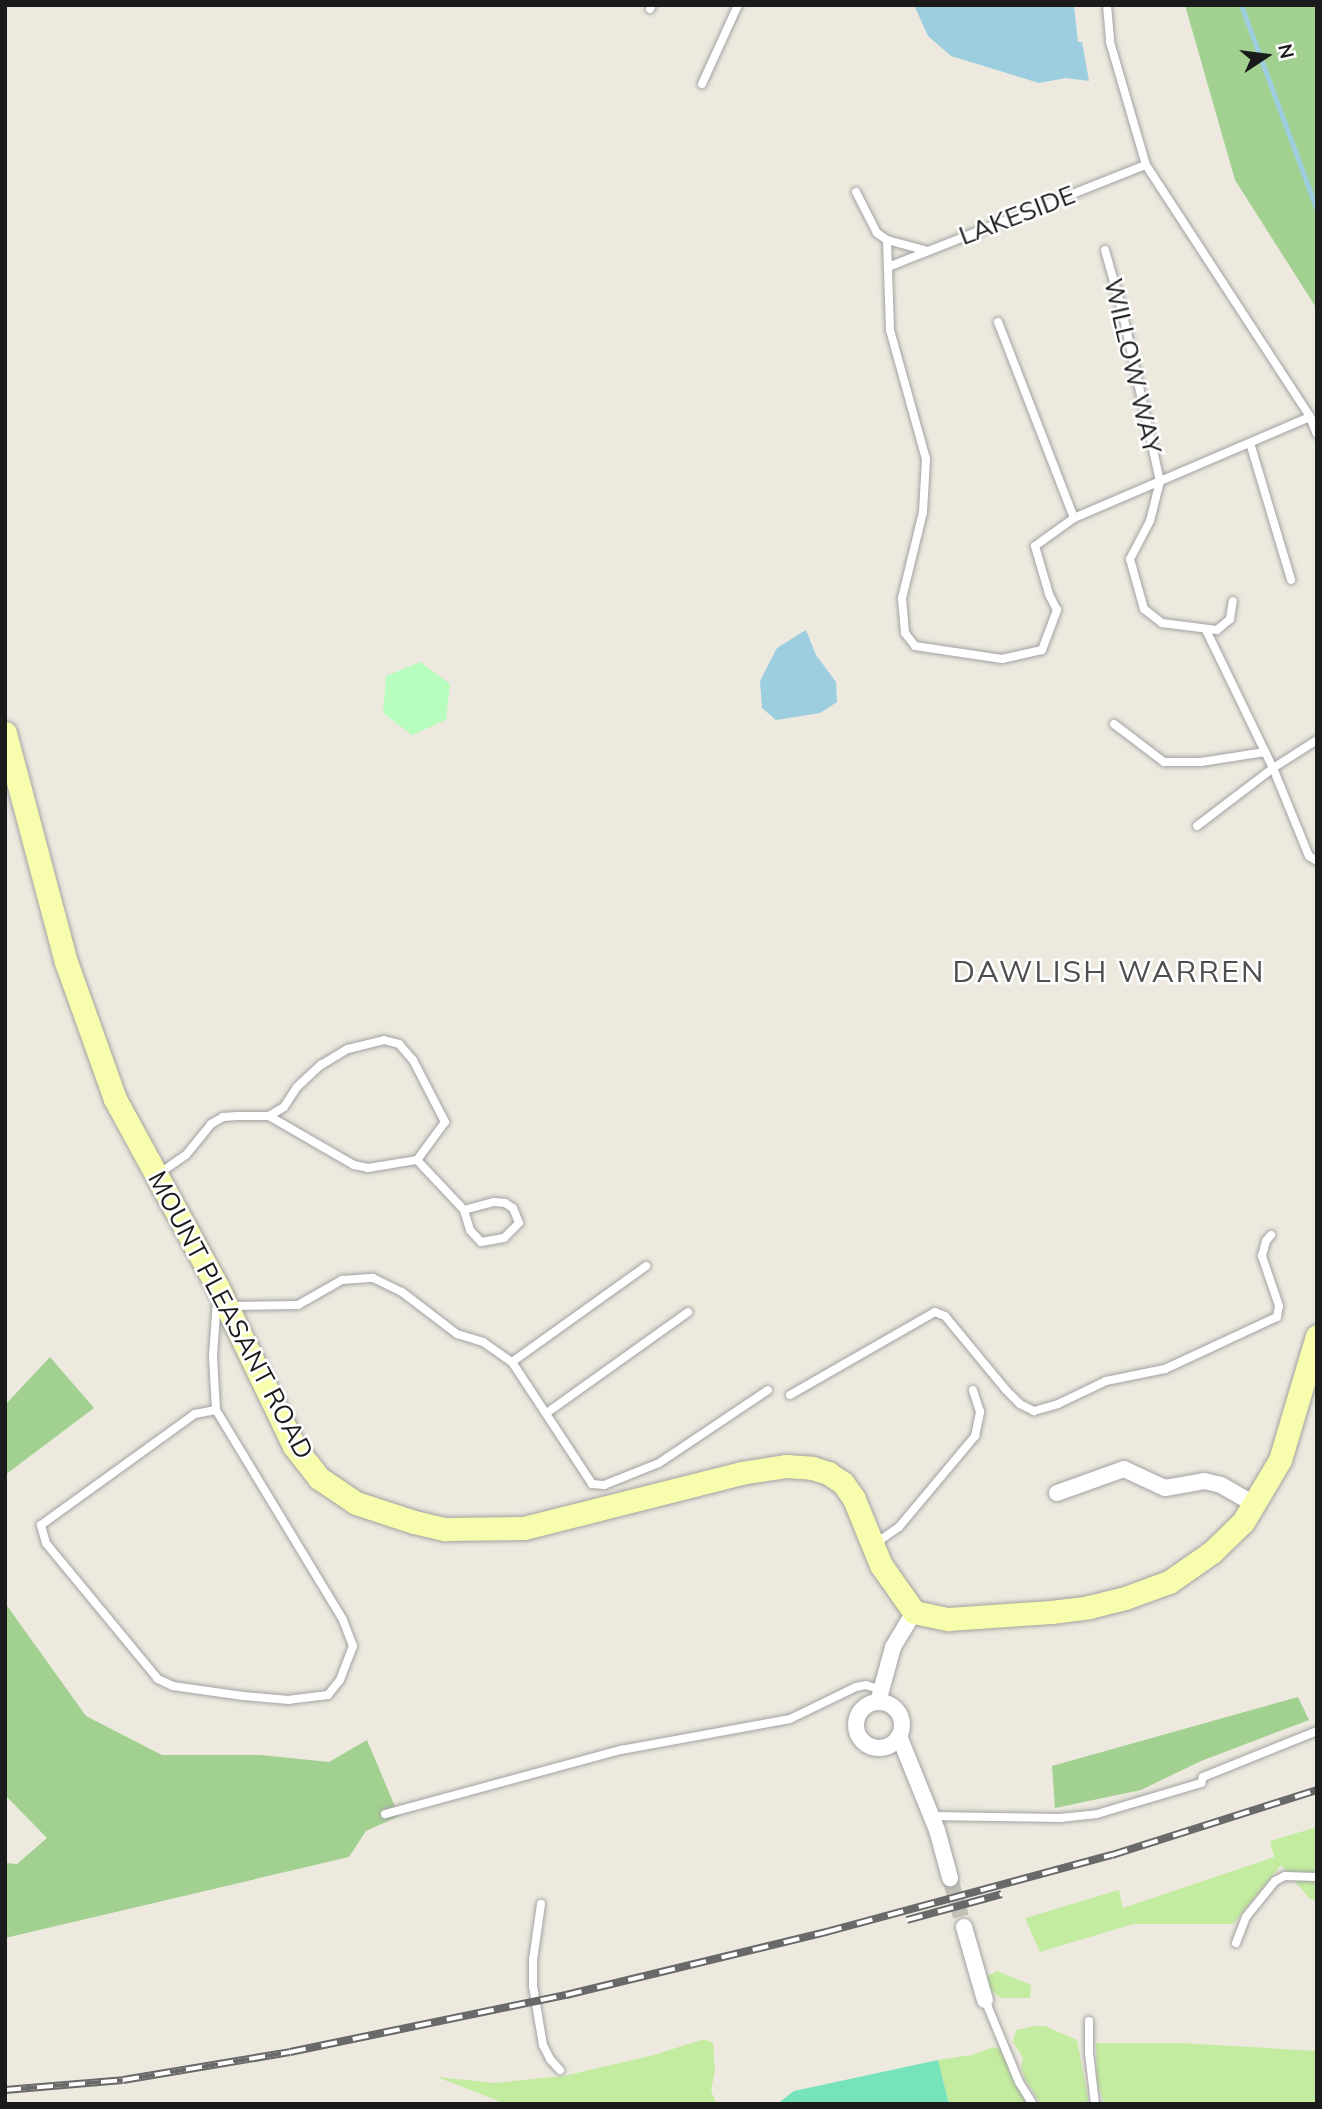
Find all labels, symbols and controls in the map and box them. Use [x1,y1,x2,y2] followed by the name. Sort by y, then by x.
[1231,21,1301,91] north arrow
[1273,42,1300,61] text: N
[955,179,1079,251] street label: LAKESIDE
[1098,275,1168,457] street label: WILLOW WAY
[954,953,1264,989] district label: DAWLISH WARREN
[142,1166,320,1464] street label: MOUNT PLEASANT ROAD

